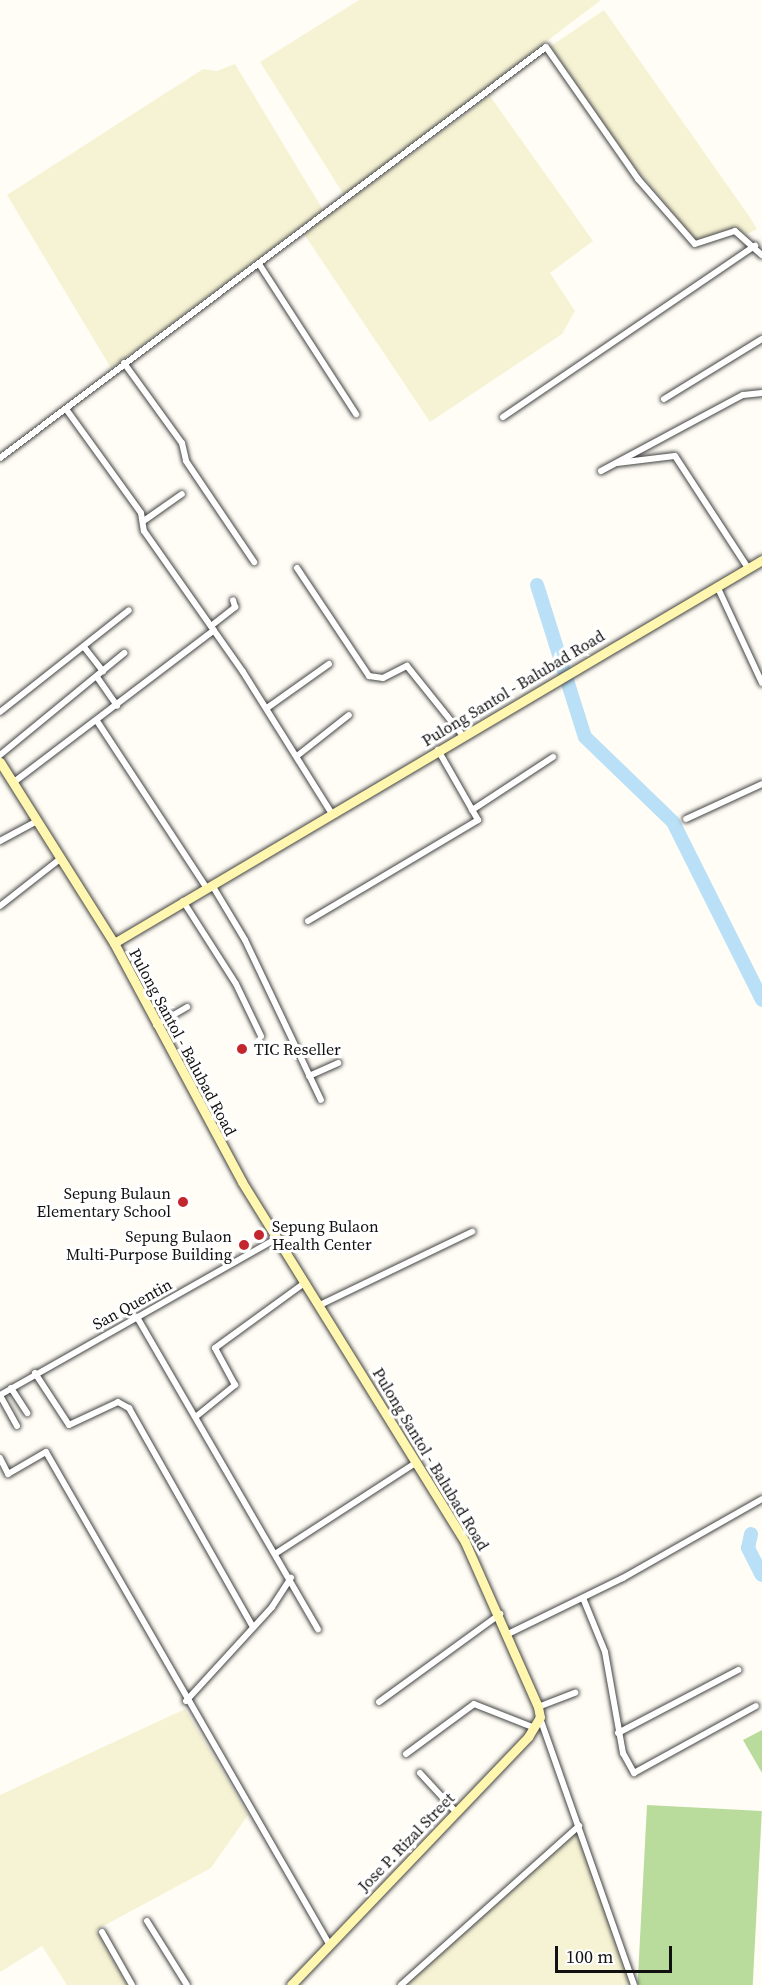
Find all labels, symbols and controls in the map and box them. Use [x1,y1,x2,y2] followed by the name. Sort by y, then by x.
[418,626,608,750] street label: Pulong Santol - Balubad Road
[125,945,241,1139] street label: Pulong Santol - Balubad Road
[254,1039,341,1059] place label: TIC Reseller
[235,1042,249,1056] marker: TIC Reseller
[37,1183,171,1221] place label: Sepung Bulaun Elementary School
[176,1195,190,1209] marker: Sepung Bulaun Elementary School
[272,1216,379,1254] place label: Sepung Bulaon Health Center
[66,1226,232,1264] place label: Sepung Bulaon Multi-Purpose Building
[250,1226,268,1244] marker: Sepung Bulaon Health Center
[237,1238,251,1252] marker: Sepung Bulaon Multi-Purpose Building
[89,1274,175,1334] street label: San Quentin
[369,1364,493,1554] street label: Pulong Santol - Balubad Road
[354,1789,458,1895] street label: Jose P. Rizal Street
[558,1934,675,1972] scale bar
[566,1944,613,1969] text: 100 m

